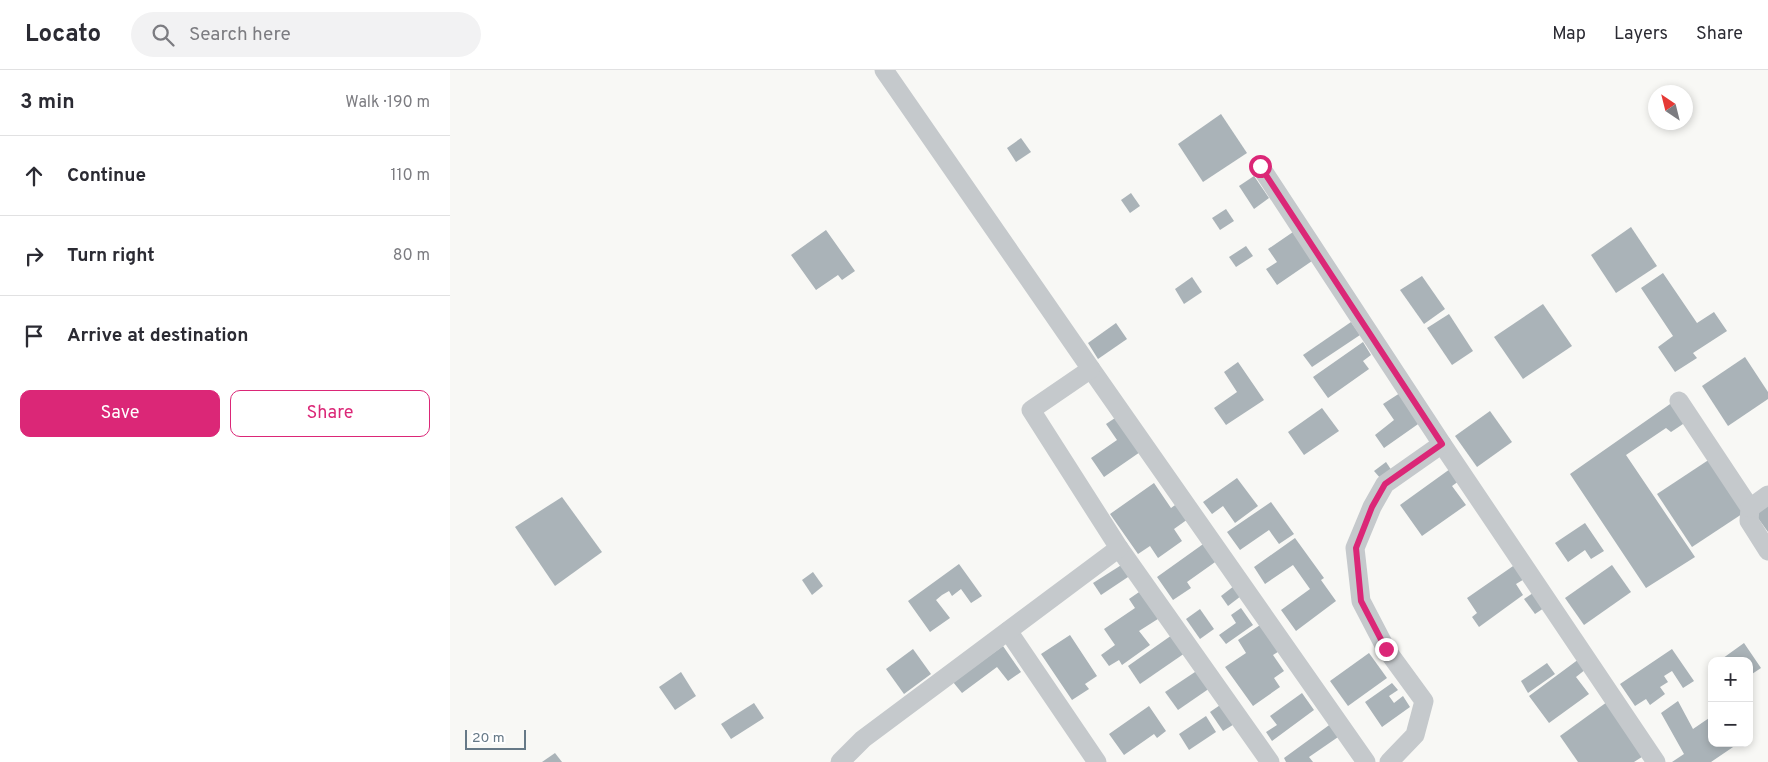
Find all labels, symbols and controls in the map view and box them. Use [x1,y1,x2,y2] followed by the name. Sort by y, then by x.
[131,12,481,57] search box
[25,20,101,50] text: Locato
[149,21,177,49] icon: search
[189,23,291,47] text: Search here
[1552,23,1586,46] text: Map
[1614,23,1668,46] text: Layers
[1696,23,1743,46] text: Share
[1648,85,1693,130] north arrow
[20,89,75,116] text: 3 min
[345,93,430,113] text: Walk · 190 m
[1249,155,1272,178] route start
[20,162,48,190] icon: ahead
[67,164,146,188] text: Continue
[390,166,430,186] text: 110 m
[20,242,48,270] icon: right
[67,244,155,268] text: Turn right
[393,246,430,266] text: 80 m
[20,322,48,350] icon: arrive
[67,324,248,348] text: Arrive at destination
[20,390,220,437] button: Save
[230,390,430,437] button: Share
[1375,638,1398,661] route end
[1708,657,1753,747] map controls
[1708,657,1753,702] button: +
[1708,702,1753,747] button: −
[465,727,526,750] scale bar
[472,730,505,747] text: 20 m

